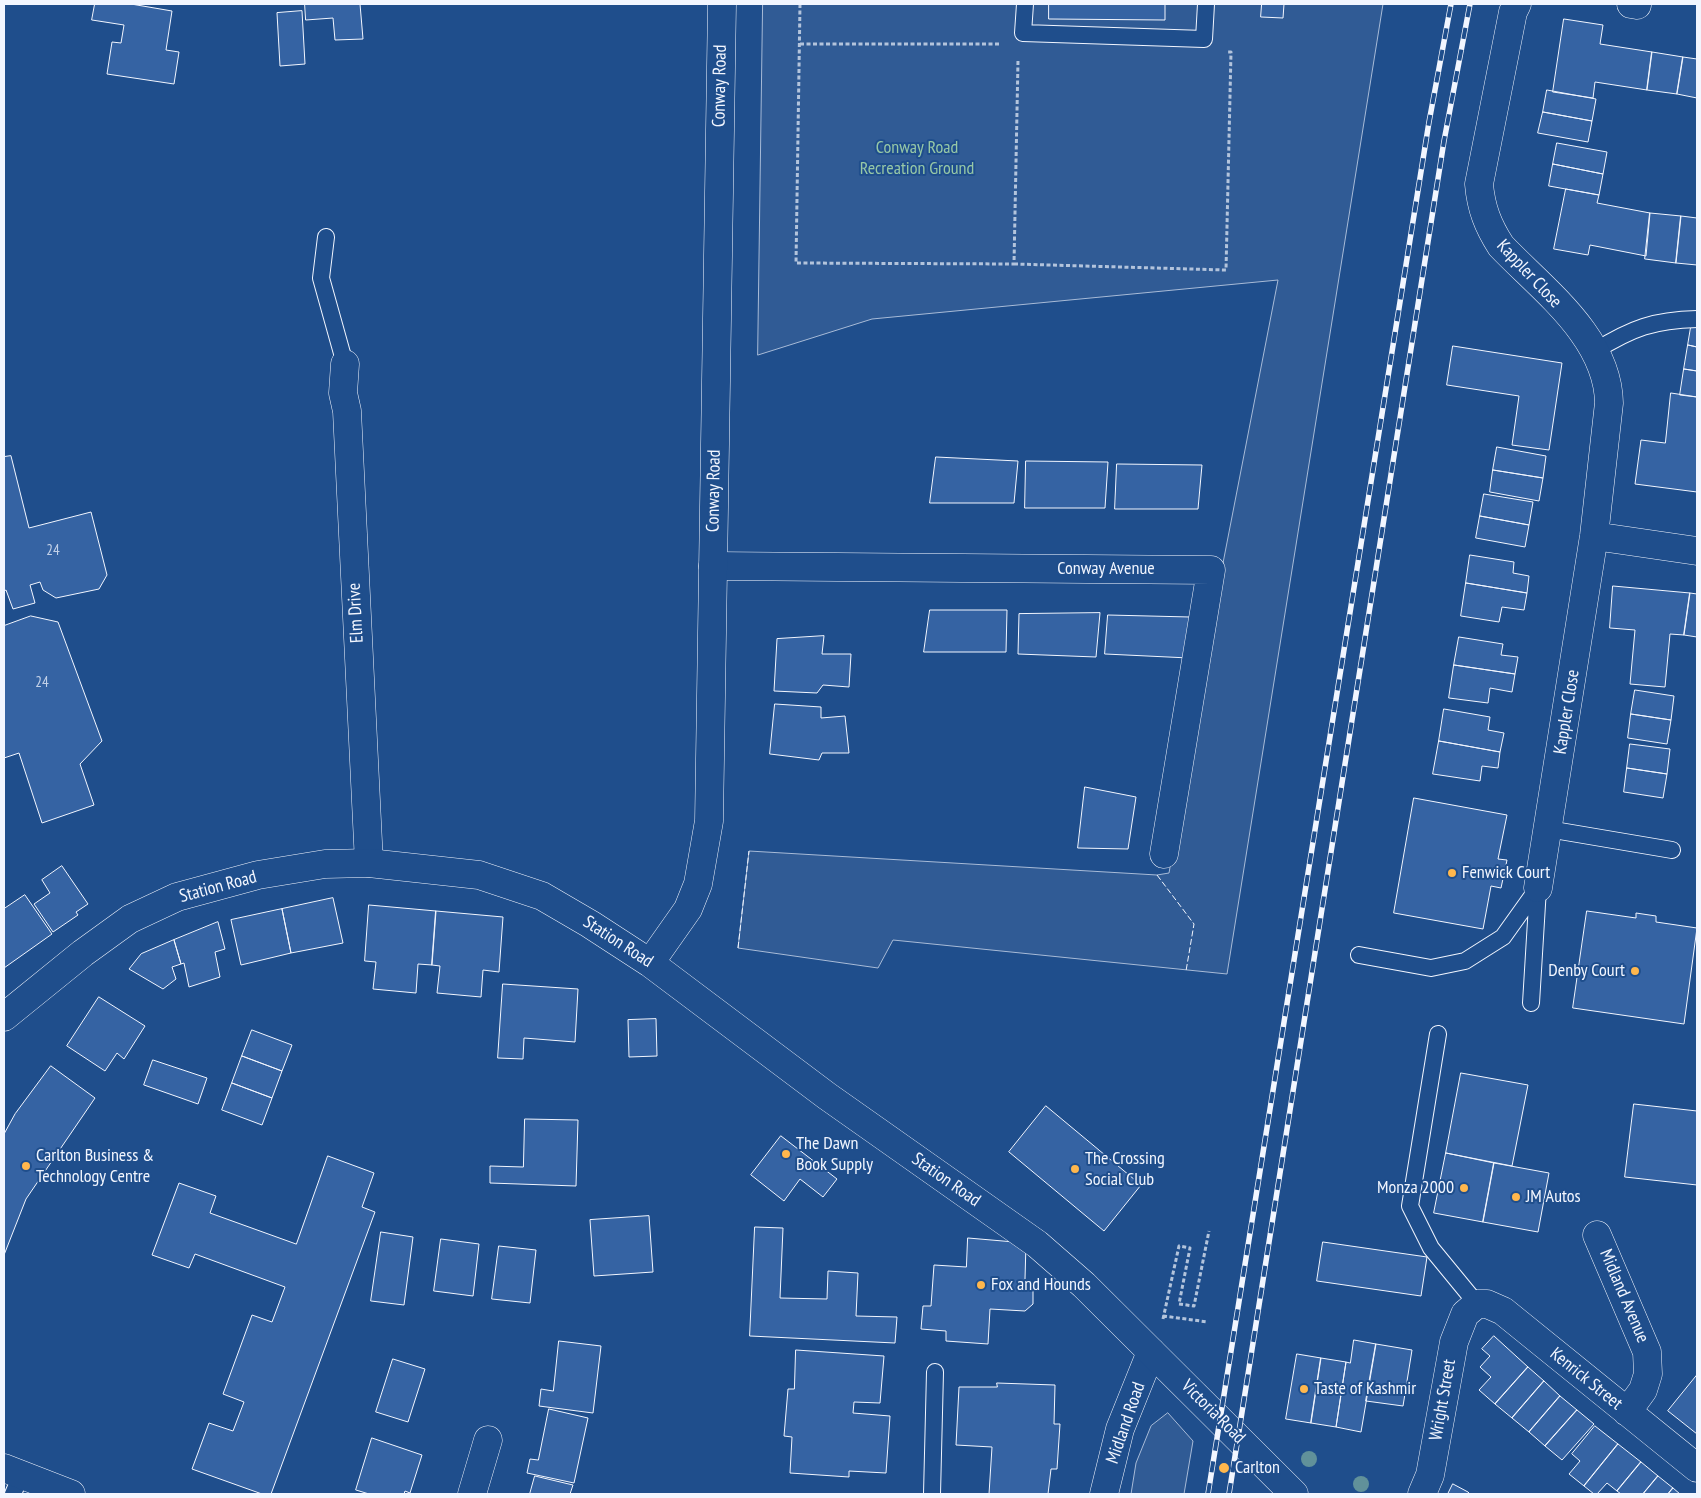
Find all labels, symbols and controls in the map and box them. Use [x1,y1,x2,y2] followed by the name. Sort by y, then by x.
[708,45,732,127] street label: Conway Road
[860,137,974,180] park label: Conway Road Recreation Ground
[1492,235,1566,313] street label: Kappler Close
[702,450,726,532] street label: Conway Road
[46,542,60,560] house number: 24
[1057,558,1155,580] street label: Conway Avenue
[344,582,368,644] street label: Elm Drive
[1550,668,1584,756] street label: Kappler Close
[35,674,49,692] house number: 24
[1462,862,1550,884] place label: Fenwick Court
[177,866,259,908] street label: Station Road
[1446,867,1458,879] marker: Fenwick Court
[579,911,657,973] street label: Station Road
[1548,960,1625,982] place label: Denby Court
[1629,965,1641,977] marker: Denby Court
[796,1133,873,1176] place label: The Dawn Book Supply
[36,1145,154,1188] place label: Carlton Business & Technology Centre
[780,1148,792,1160] marker: The Dawn Book Supply
[1085,1148,1165,1190] place label: The Crossing Social Club
[907,1149,985,1211] street label: Station Road
[20,1160,32,1172] marker: Carlton Business & Technology Centre
[1069,1163,1081,1175] marker: The Crossing Social Club
[1377,1177,1454,1199] place label: Monza 2000
[1458,1182,1470,1194] marker: Monza 2000
[1526,1186,1581,1208] place label: JM Autos
[1510,1191,1522,1203] marker: JM Autos
[1595,1246,1653,1346] street label: Midland Avenue
[991,1274,1091,1296] place label: Fox and Hounds
[975,1279,987,1291] marker: Fox and Hounds
[1545,1343,1627,1415] street label: Kenrick Street
[1425,1358,1461,1442] street label: Wright Street
[1176,1375,1250,1449] street label: Victoria Road
[1314,1378,1416,1400] place label: Taste of Kashmir
[1102,1379,1150,1467] street label: Midland Road
[1298,1383,1310,1395] marker: Taste of Kashmir
[1235,1457,1280,1479] place label: Carlton
[1217,1461,1231,1475] marker: Carlton

